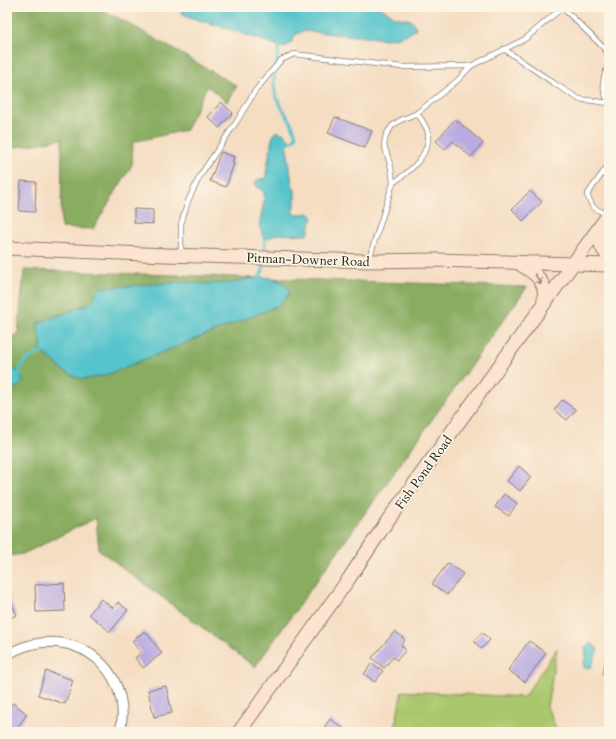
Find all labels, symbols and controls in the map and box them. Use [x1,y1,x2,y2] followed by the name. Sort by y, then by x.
[246,249,370,271] street label: Pitman-Downer Road
[534,273,542,284] one-way arrow
[391,432,457,513] street label: Fish Pond Road

